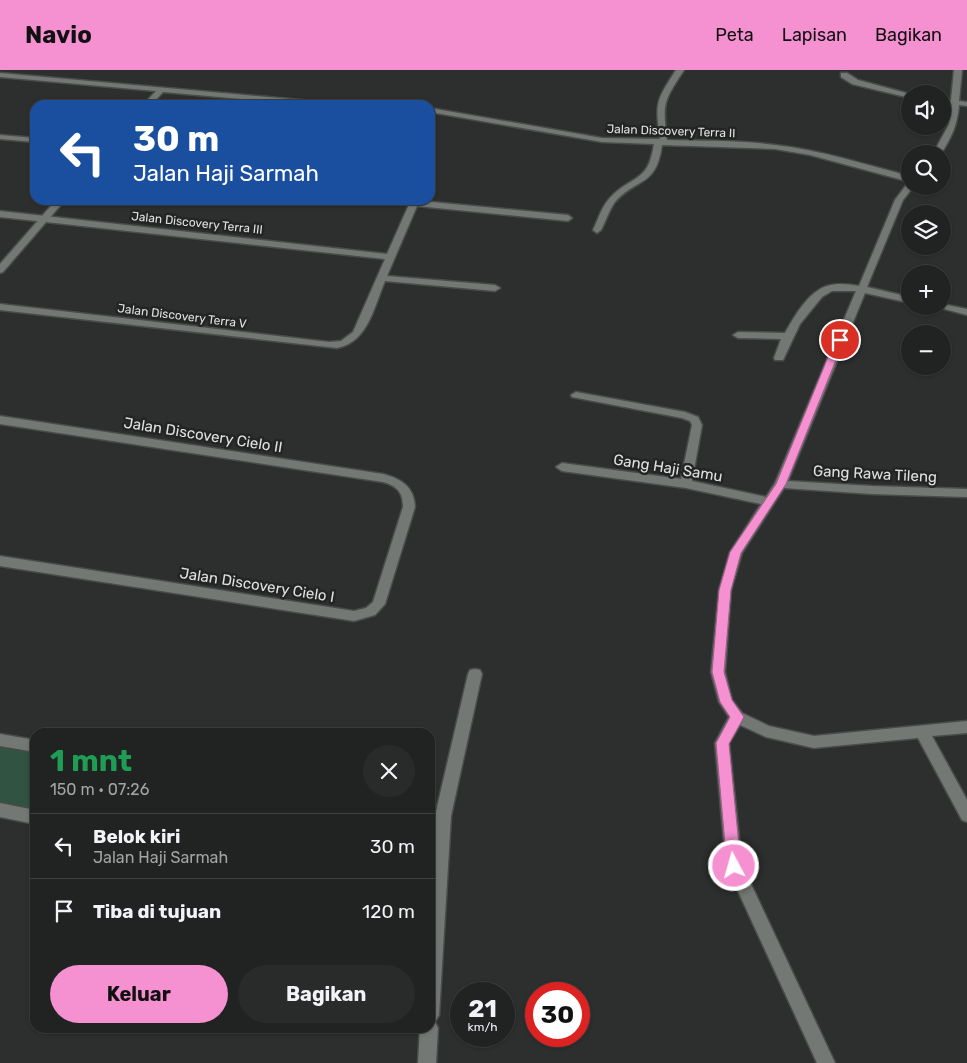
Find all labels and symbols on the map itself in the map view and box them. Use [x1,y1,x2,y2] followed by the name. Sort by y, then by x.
[606,122,736,140] street label: Jalan Discovery Terra II
[131,209,263,237] street label: Jalan Discovery Terra III
[117,301,247,331] street label: Jalan Discovery Terra V
[819,319,861,361] pin
[122,414,284,456] street label: Jalan Discovery Cielo II
[612,450,724,486] street label: Gang Haji Samu
[813,462,937,486] street label: Gang Rawa Tileng
[178,564,336,606] street label: Jalan Discovery Cielo I
[707,839,759,891] position arrow
[525,982,590,1047] speed limit sign: 30

